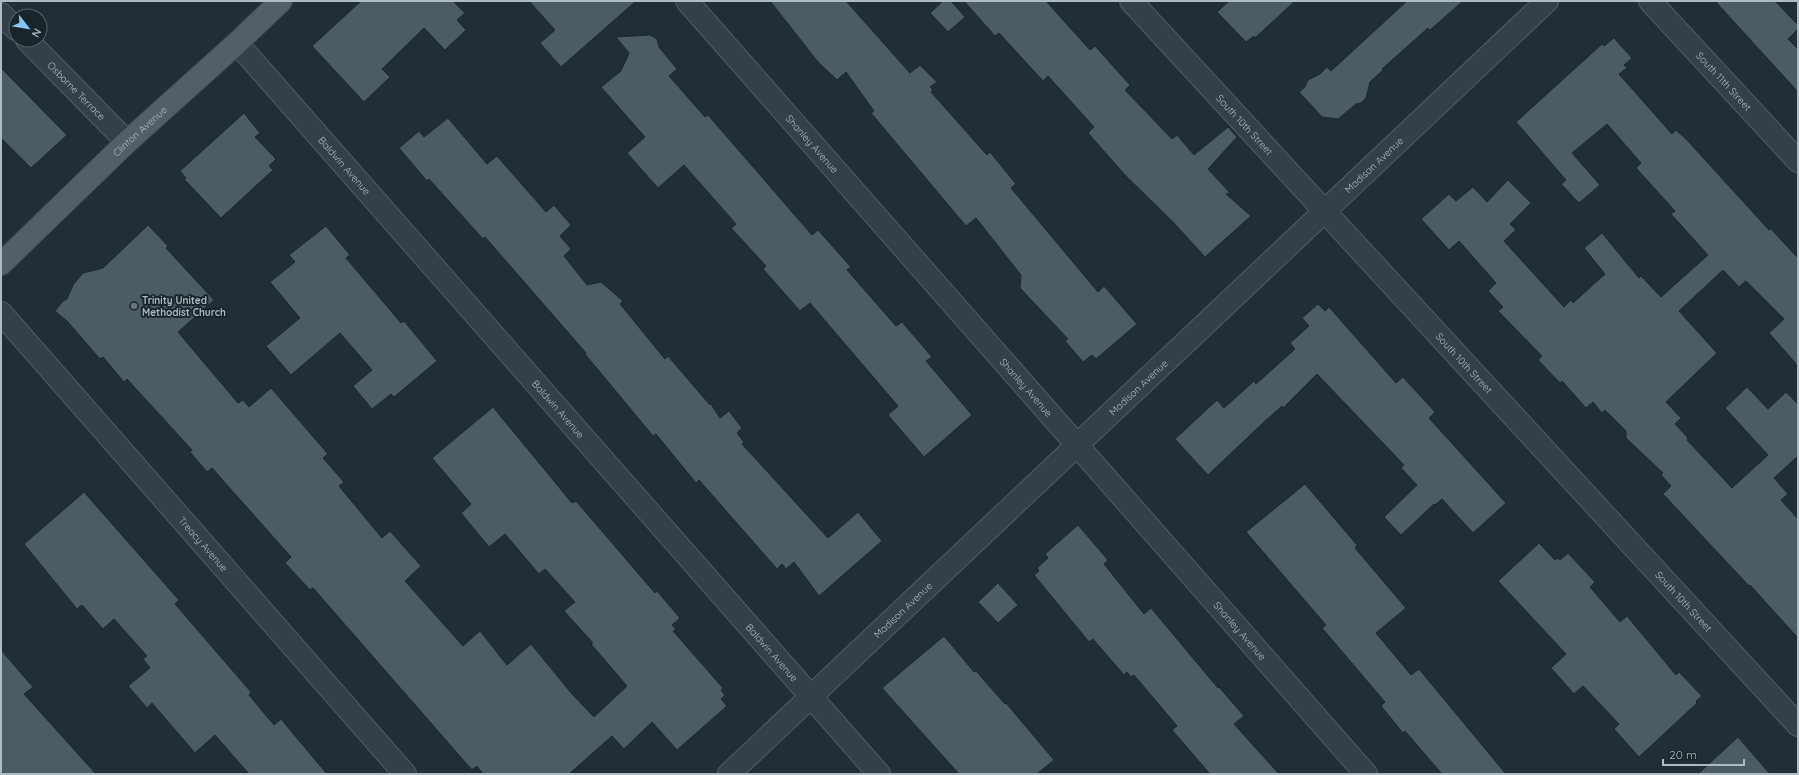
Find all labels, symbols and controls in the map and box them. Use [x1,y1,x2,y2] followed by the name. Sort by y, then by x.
[8,8,48,48] north arrow
[28,26,45,40] text: N
[1694,49,1755,114] street label: South 11th Street
[45,58,109,123] street label: Osborne Terrace
[1214,91,1276,158] street label: South 10th Street
[110,103,170,159] street label: Clinton Avenue
[783,112,842,176] street label: Shanley Avenue
[315,134,374,198] street label: Baldwin Avenue
[1342,134,1406,196] street label: Madison Avenue
[142,294,226,319] place label: Trinity United Methodist Church
[129,301,139,311] marker: Trinity United Methodist Church
[1433,330,1496,396] street label: South 10th Street
[997,355,1056,419] street label: Shanley Avenue
[1106,356,1171,418] street label: Madison Avenue
[529,377,588,441] street label: Baldwin Avenue
[176,514,231,574] street label: Treacy Avenue
[1653,568,1716,635] street label: South 10th Street
[871,579,935,641] street label: Madison Avenue
[1211,599,1269,663] street label: Shanley Avenue
[743,621,801,684] street label: Baldwin Avenue
[1663,741,1744,767] scale bar
[1669,747,1697,762] text: 20 m

